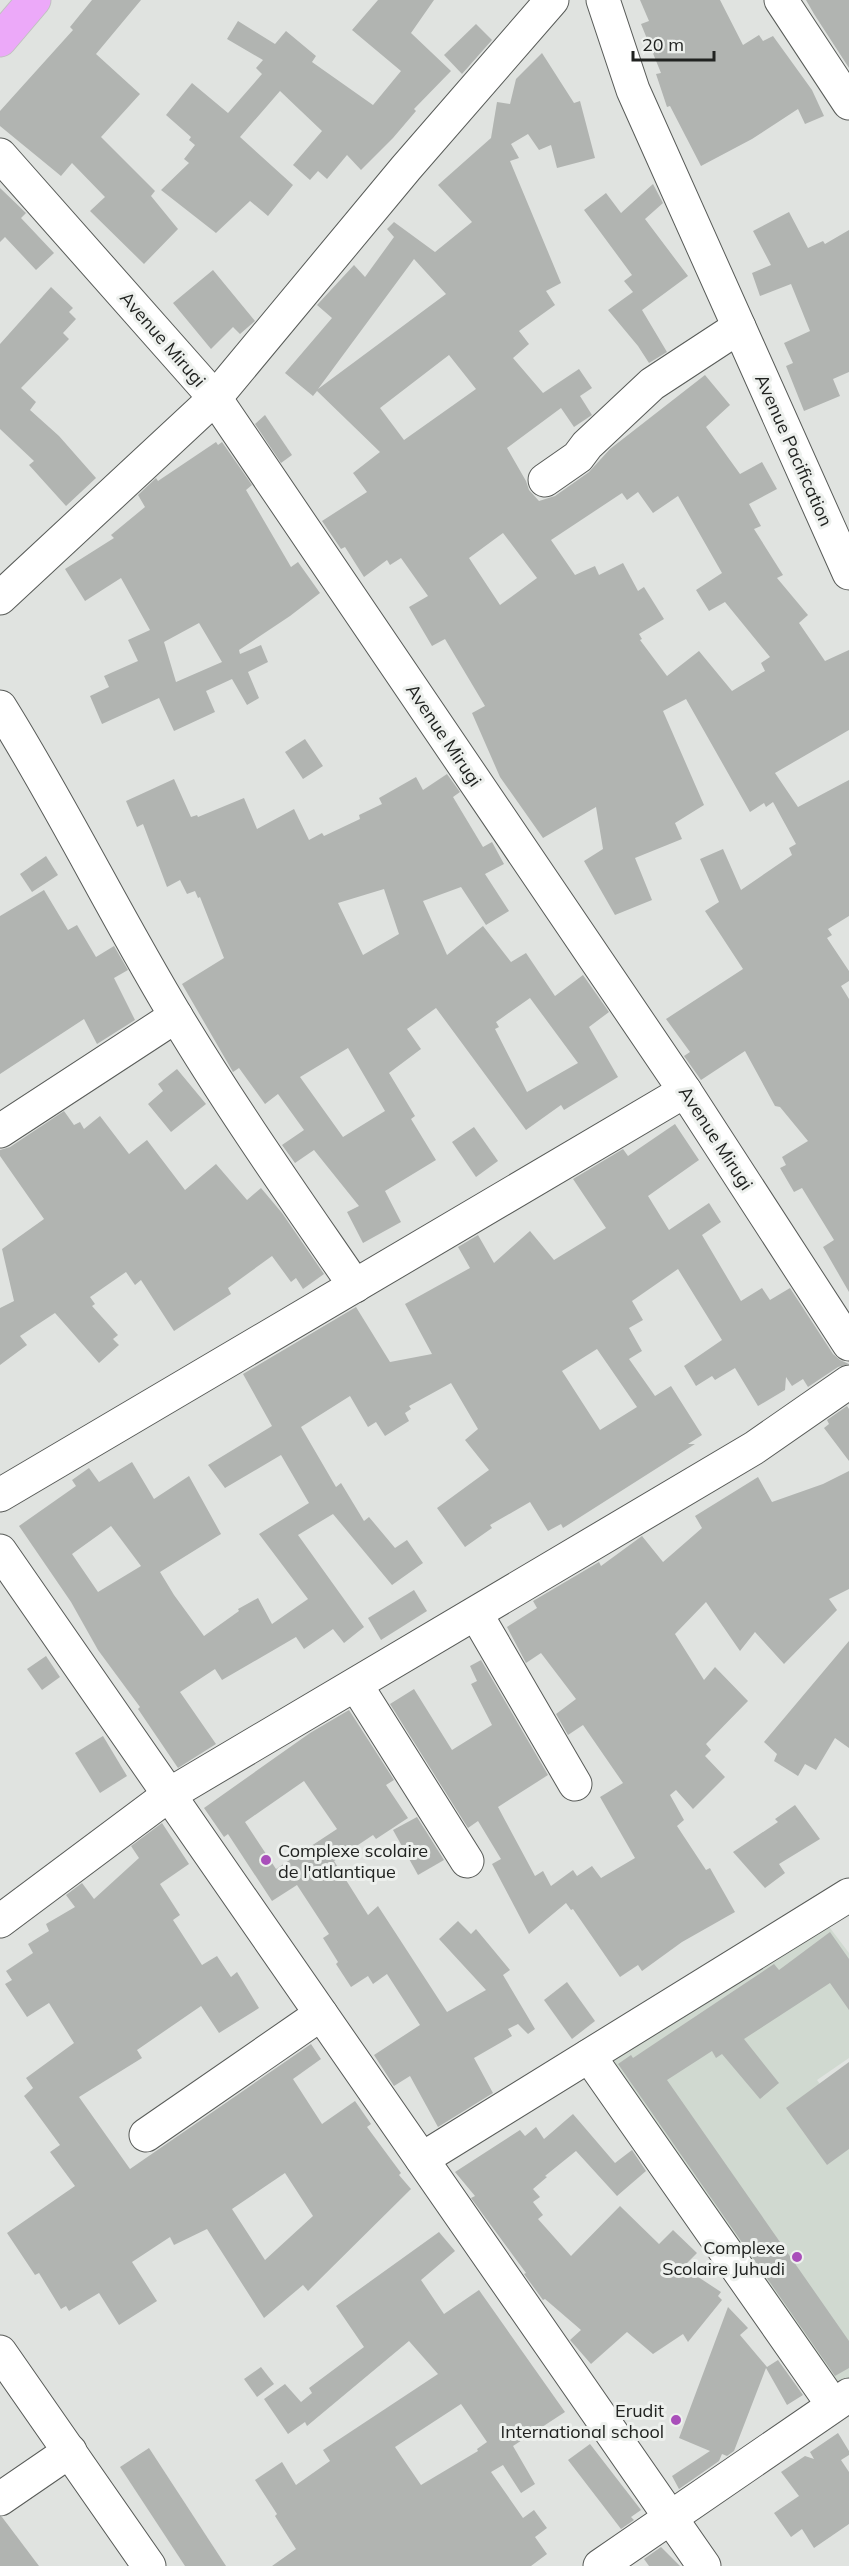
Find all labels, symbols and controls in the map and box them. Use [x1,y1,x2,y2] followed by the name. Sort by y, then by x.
[633,24,714,62] scale bar
[642,33,684,56] text: 20 m
[115,286,211,392] street label: Avenue Mirugi
[750,370,838,530] street label: Avenue Pacification
[401,679,487,791] street label: Avenue Mirugi
[674,1082,758,1194] street label: Avenue Mirugi
[278,1839,428,1883] place label: Complexe scolaire de l'atlantique
[259,1853,273,1867] marker: Complexe scolaire de l'atlantique
[662,2236,785,2280] place label: Complexe Scolaire Juhudi
[790,2250,804,2264] marker: Complexe Scolaire Juhudi
[500,2399,664,2443] place label: Erudit International school
[669,2413,683,2427] marker: Erudit International school

